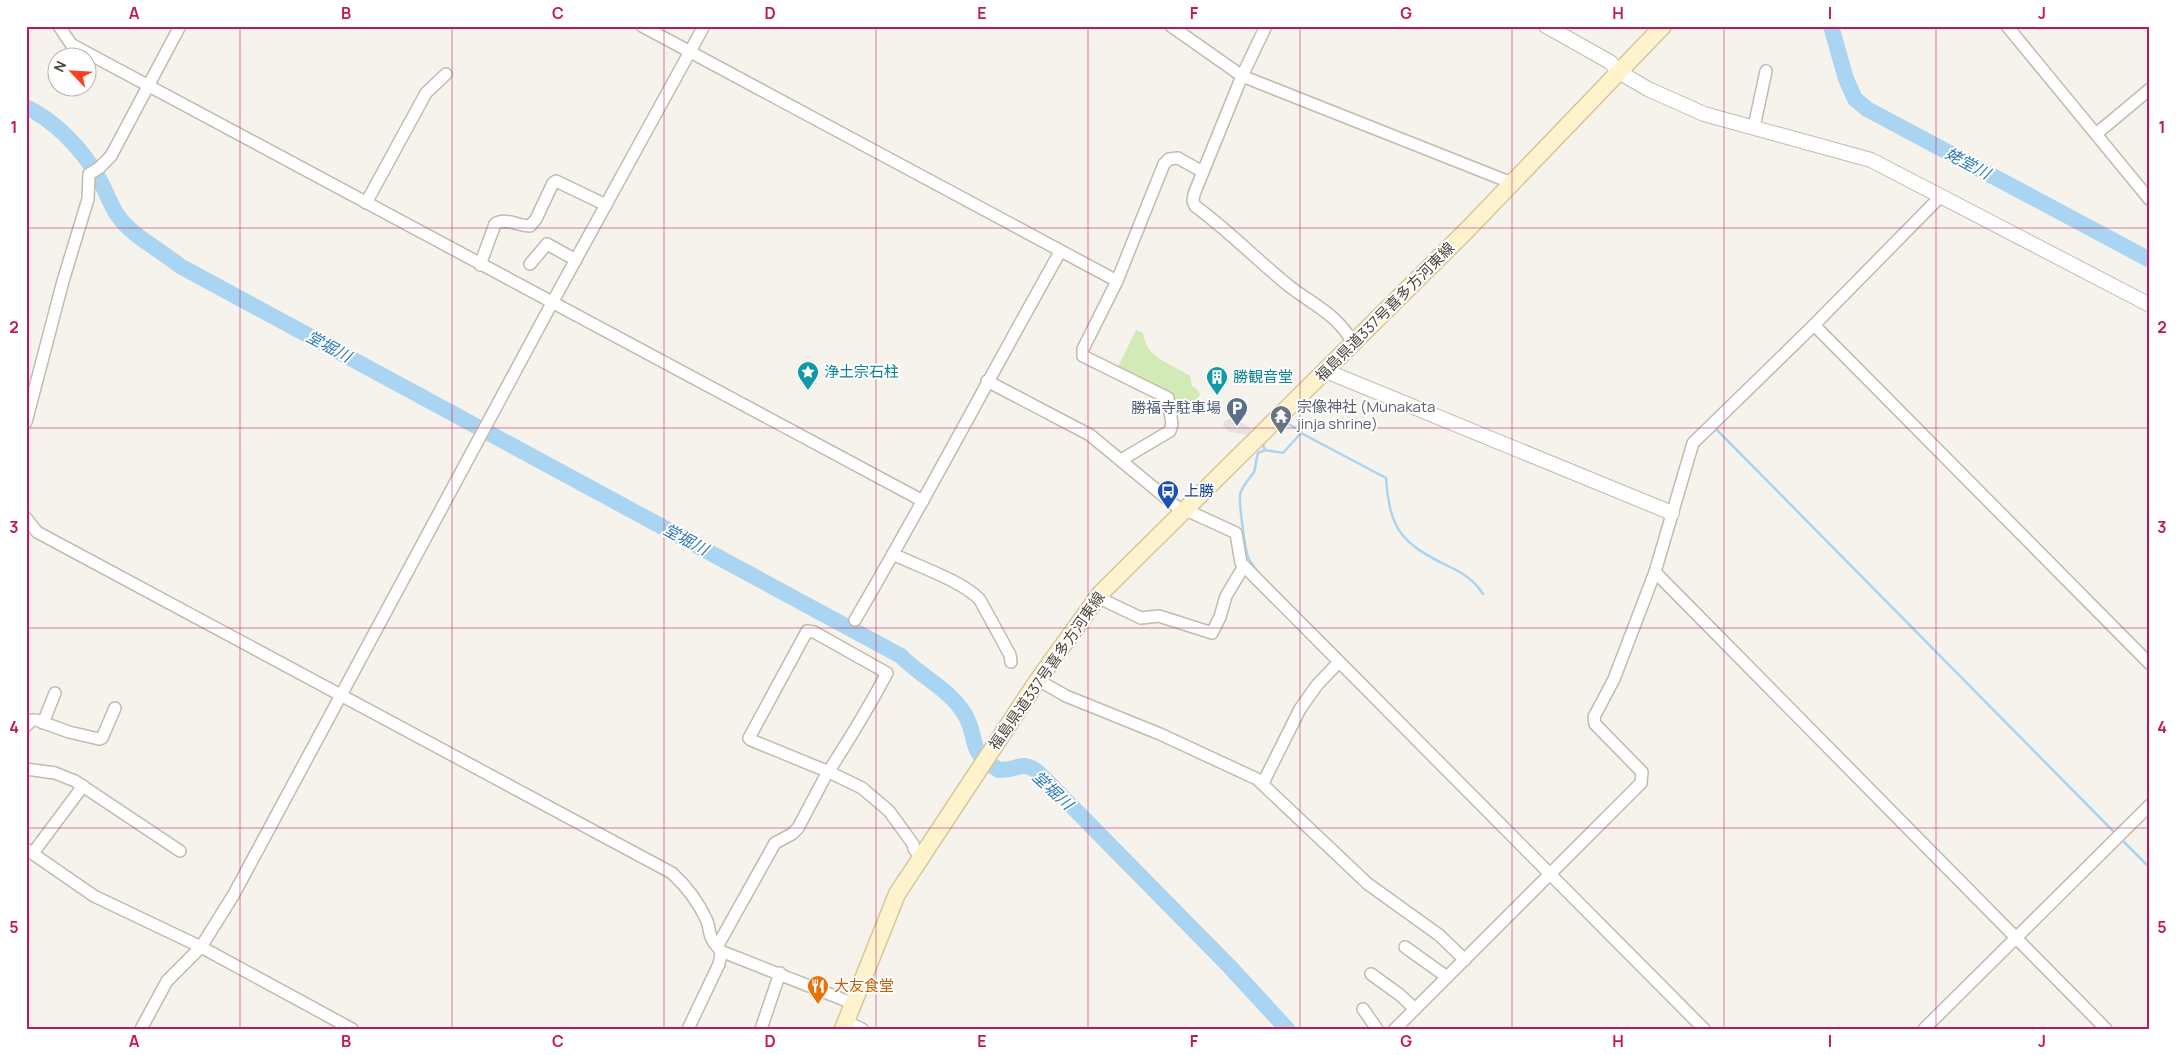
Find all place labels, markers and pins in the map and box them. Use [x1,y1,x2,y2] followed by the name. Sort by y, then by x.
[796,360,820,391] place icon: 浄土宗石柱
[824,361,899,382] place label: 浄土宗石柱
[1205,365,1229,396] building icon: 勝観音堂
[1233,366,1293,387] place label: 勝観音堂
[1225,396,1249,427] parking icon: 勝福寺駐車場
[1296,396,1435,434] place label: 宗像神社 (Munakata jinja shrine)
[1131,397,1221,418] place label: 勝福寺駐車場
[1269,404,1293,435] temple icon: 宗像神社 (Munakata jinja shrine)
[1156,479,1180,510] bus stop icon: 上勝
[1184,480,1214,501] place label: 上勝
[806,974,830,1005] restaurant icon: 大友食堂
[834,975,894,996] place label: 大友食堂

